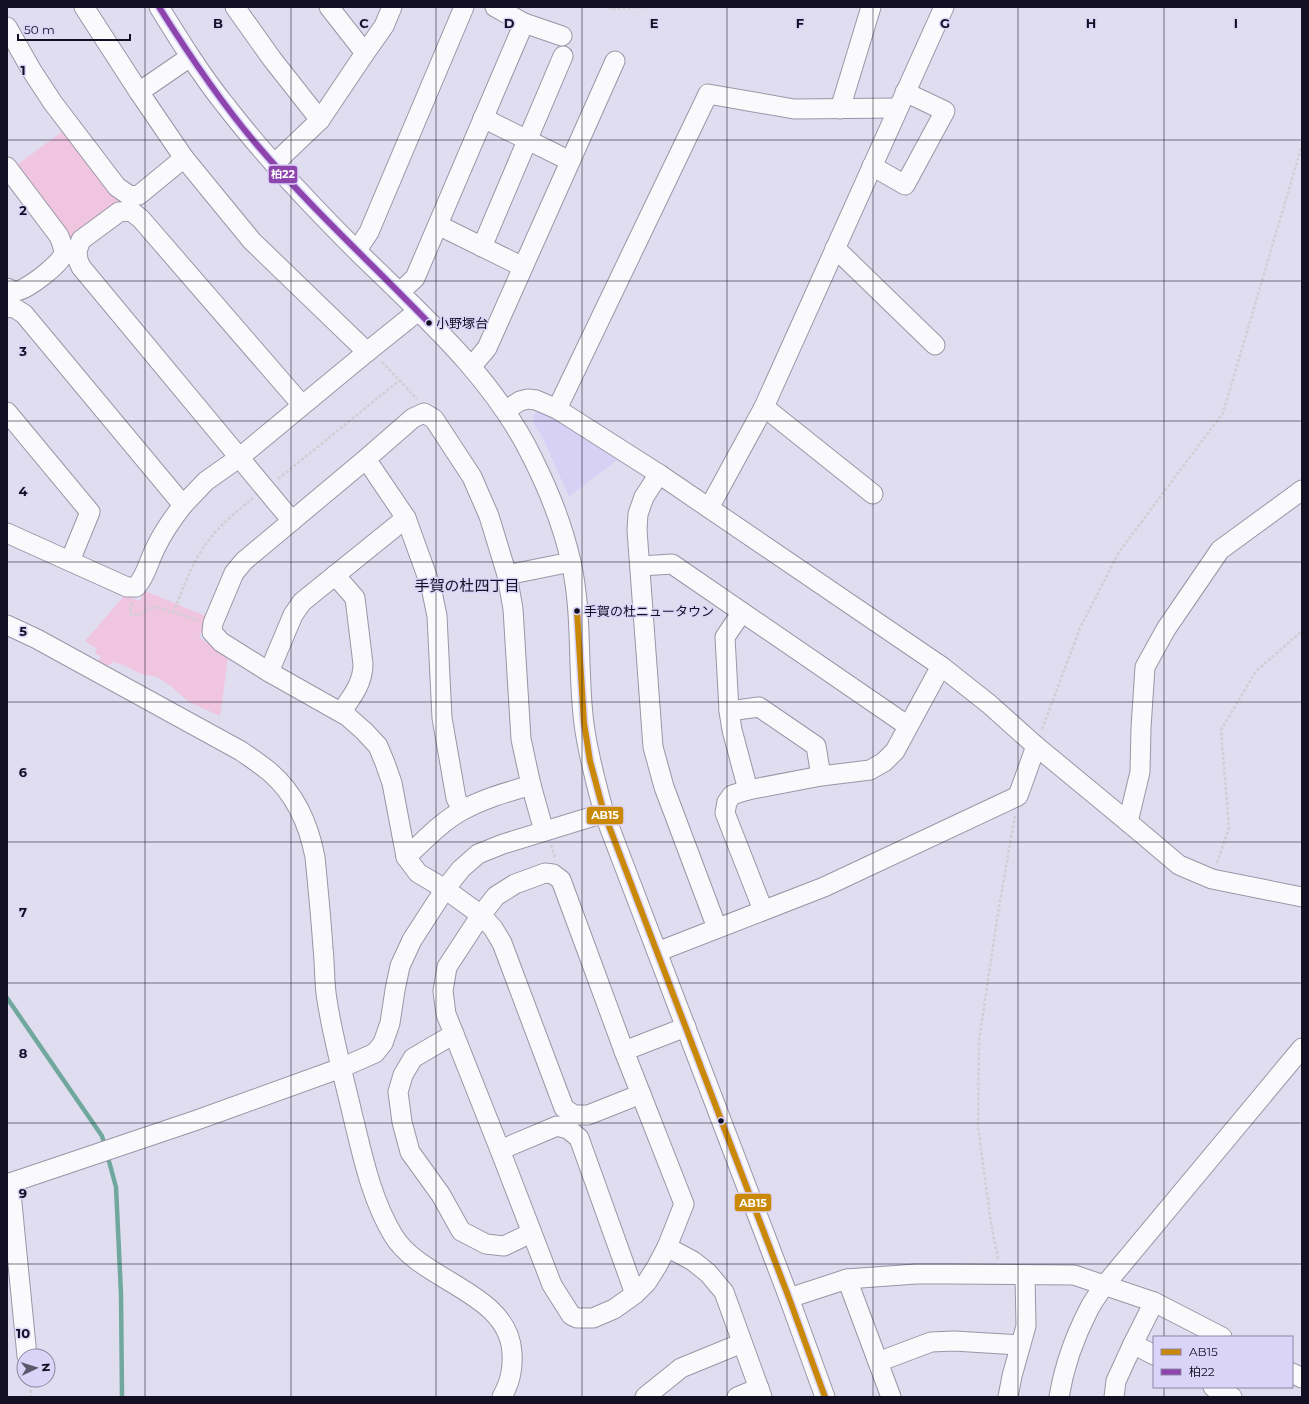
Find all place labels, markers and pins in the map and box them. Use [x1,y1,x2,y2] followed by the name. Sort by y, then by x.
[436,315,488,331] place label: 小野塚台
[424,318,434,328] marker: 小野塚台
[584,603,714,619] place label: 手賀の杜ニュータウン
[572,606,582,616] marker: 手賀の杜ニュータウン
[716,1116,726,1126] unlabelled marker

